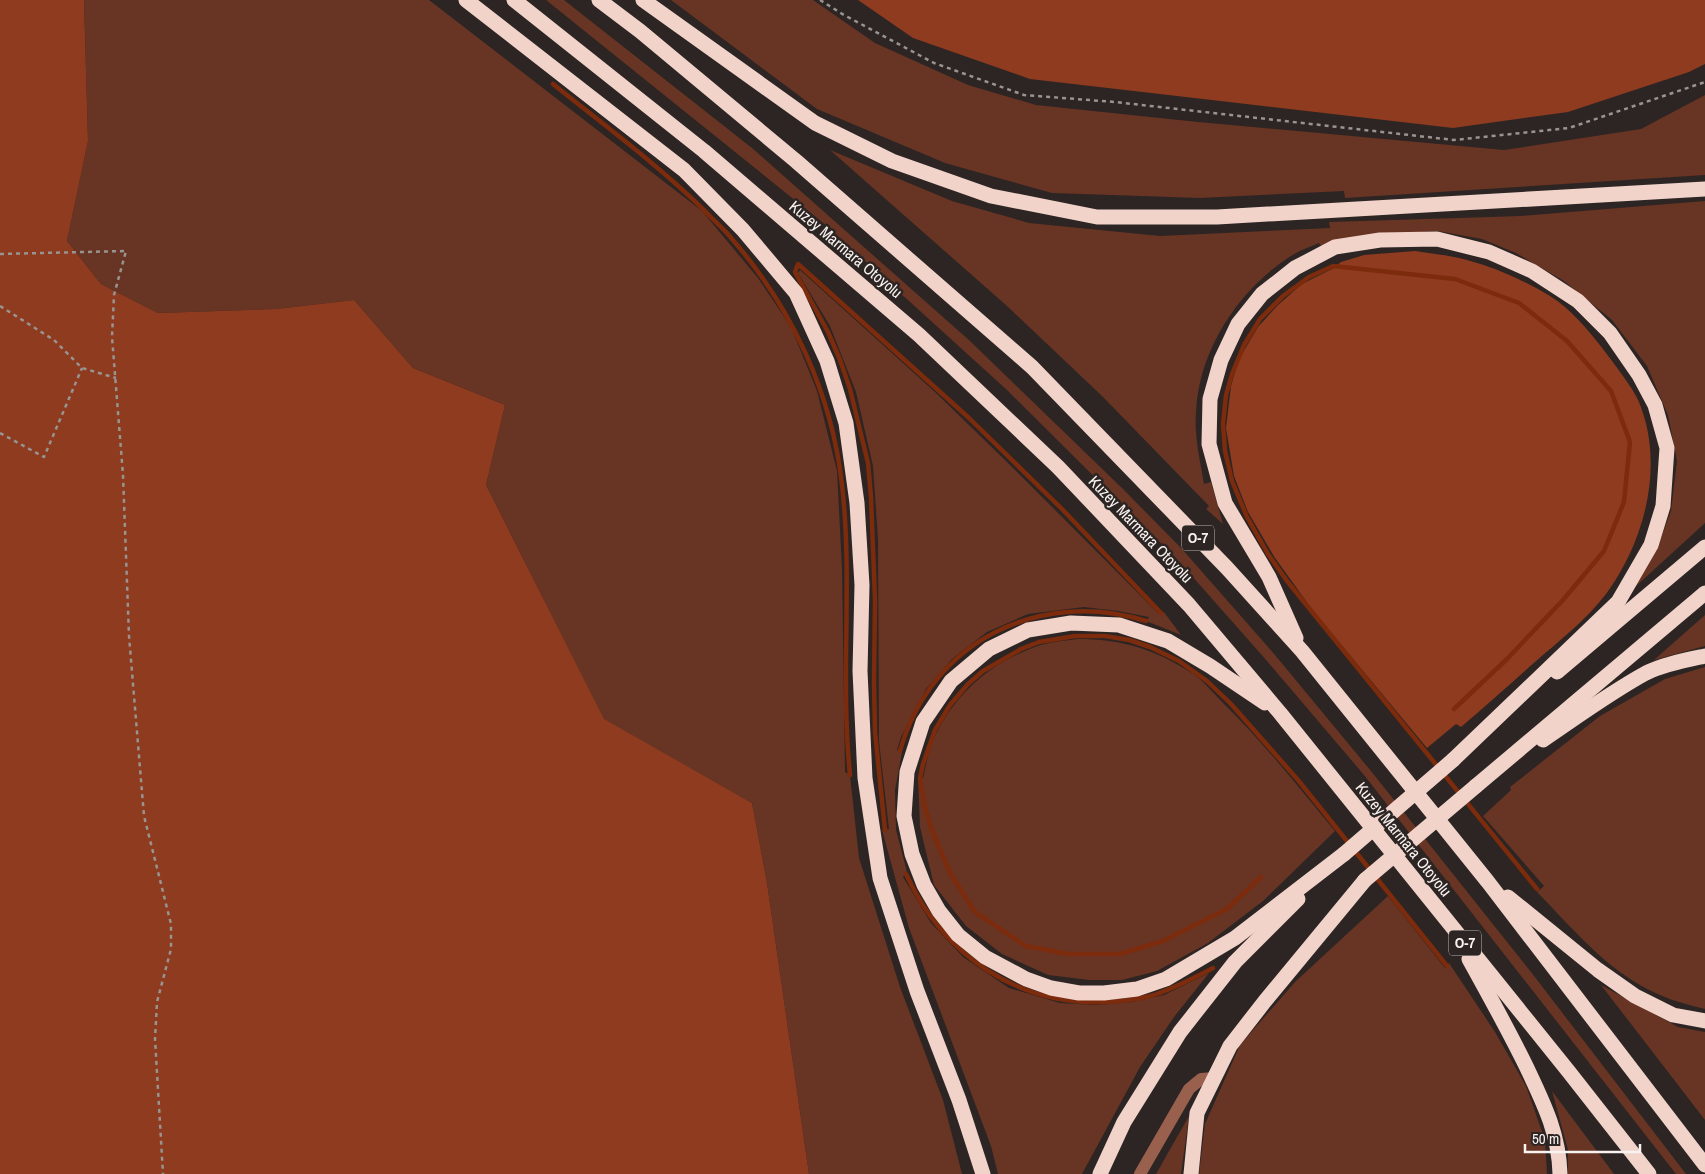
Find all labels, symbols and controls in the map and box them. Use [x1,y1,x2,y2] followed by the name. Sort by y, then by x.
[785,195,907,303] street label: Kuzey Marmara Otoyolu
[1084,470,1198,588] street label: Kuzey Marmara Otoyolu
[1182,526,1214,550] road number: O-7
[1351,777,1457,901] street label: Kuzey Marmara Otoyolu
[1449,930,1481,956] road number: O-7
[1525,1122,1640,1154] scale bar
[1532,1128,1559,1149] text: 50 m

